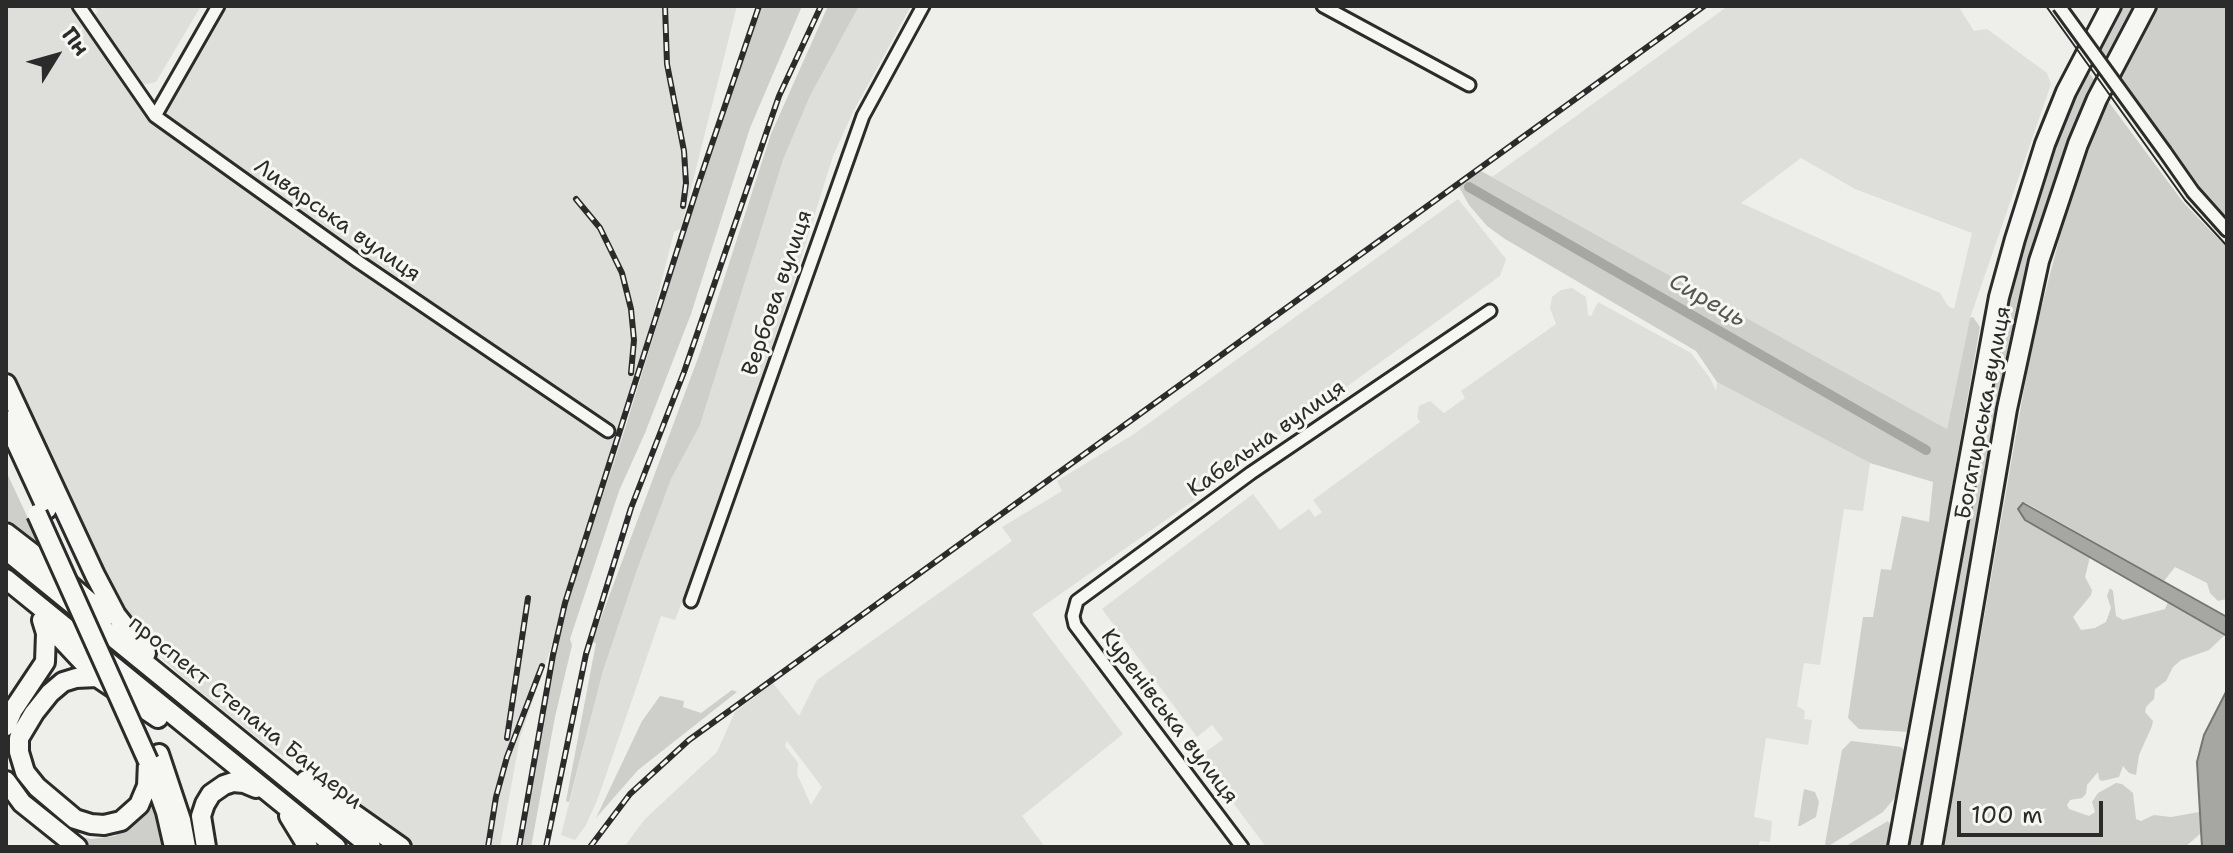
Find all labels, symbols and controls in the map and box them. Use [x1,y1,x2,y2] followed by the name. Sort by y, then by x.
[16,16,96,96] north arrow
[55,21,96,62] text: Пн
[249,154,425,288] street label: Ливарська вулиця
[737,207,819,379] street label: Вербова вулиця
[1663,268,1751,334] water label: Сирець
[1950,304,2018,522] street label: Богатирська вулиця
[1183,375,1351,503] street label: Кабельна вулиця
[123,611,367,815] street label: проспект Степана Бандери
[1095,624,1243,810] street label: Куренівська вулиця
[1961,785,2107,835] scale bar
[1971,799,2043,831] text: 100 m

